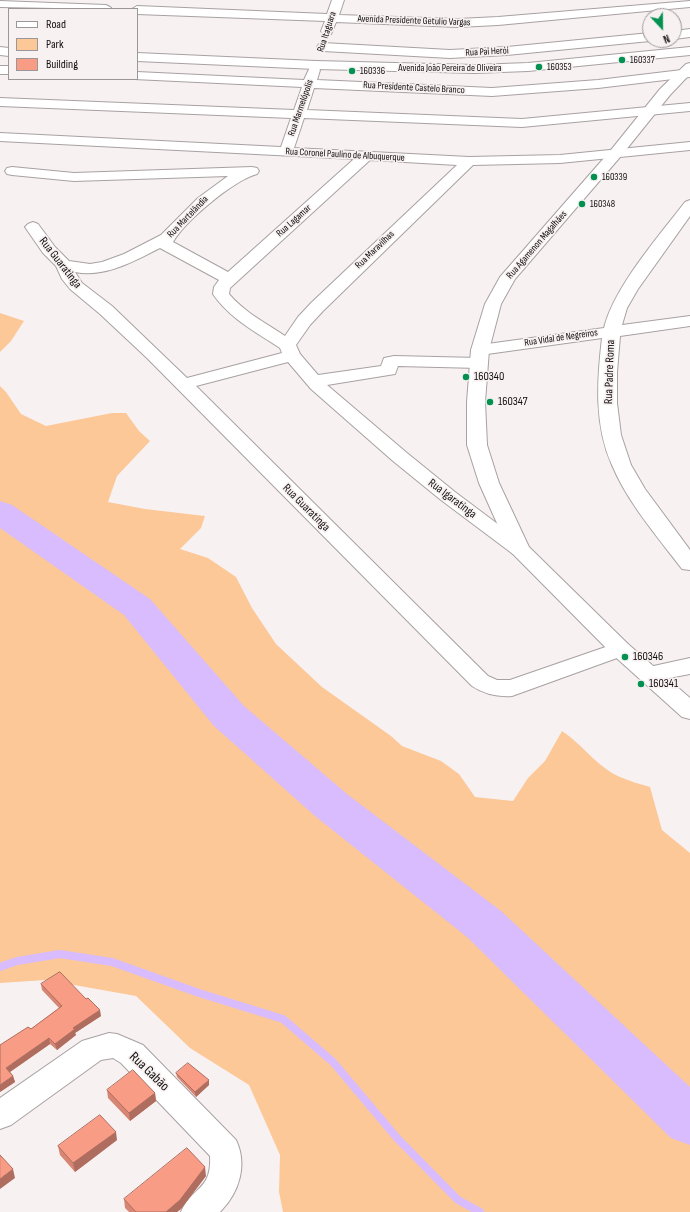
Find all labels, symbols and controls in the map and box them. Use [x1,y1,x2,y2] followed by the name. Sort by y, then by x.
[8,8,138,80] legend
[642,8,682,48] north arrow
[315,10,339,54] street label: Rua Itaguara
[357,13,471,29] street label: Avenida Presidente Getulio Vargas
[46,17,66,32] text: Road
[661,32,671,46] text: N
[46,37,64,52] text: Park
[465,45,509,59] street label: Rua Pai Herói
[630,54,655,66] place label: 160337
[617,55,627,65] marker: 160337
[46,57,78,72] text: Building
[547,61,572,73] place label: 160353
[398,62,502,74] street label: Avenida João Pereira de Oliveira
[534,62,544,72] marker: 160353
[360,65,385,77] place label: 160336
[347,66,357,76] marker: 160336
[286,78,316,138] street label: Rua Marmelópolis
[363,79,465,97] street label: Rua Presidente Castelo Branco
[285,146,405,164] street label: Rua Coronel Paulino de Albuquerque
[602,171,627,183] place label: 160339
[589,172,599,182] marker: 160339
[165,193,211,241] street label: Rua Martelândia
[590,198,615,210] place label: 160348
[577,199,587,209] marker: 160348
[274,202,314,240] street label: Rua Lagamar
[504,209,570,281] street label: Rua Agamenon Magalhães
[353,228,397,272] street label: Rua Maravilhas
[36,235,84,291] street label: Rua Guaratinga
[524,327,598,349] street label: Rua Vidal de Negreiros
[602,340,618,404] street label: Rua Padre Roma
[474,370,504,384] place label: 160340
[461,372,471,382] marker: 160340
[498,395,528,409] place label: 160347
[485,397,495,407] marker: 160347
[425,476,479,522] street label: Rua Igaratinga
[279,481,333,535] street label: Rua Guaratinga
[633,650,663,664] place label: 160346
[620,652,630,662] marker: 160346
[649,677,678,691] place label: 160341
[636,679,646,689] marker: 160341
[125,1049,173,1095] street label: Rua Gabão

